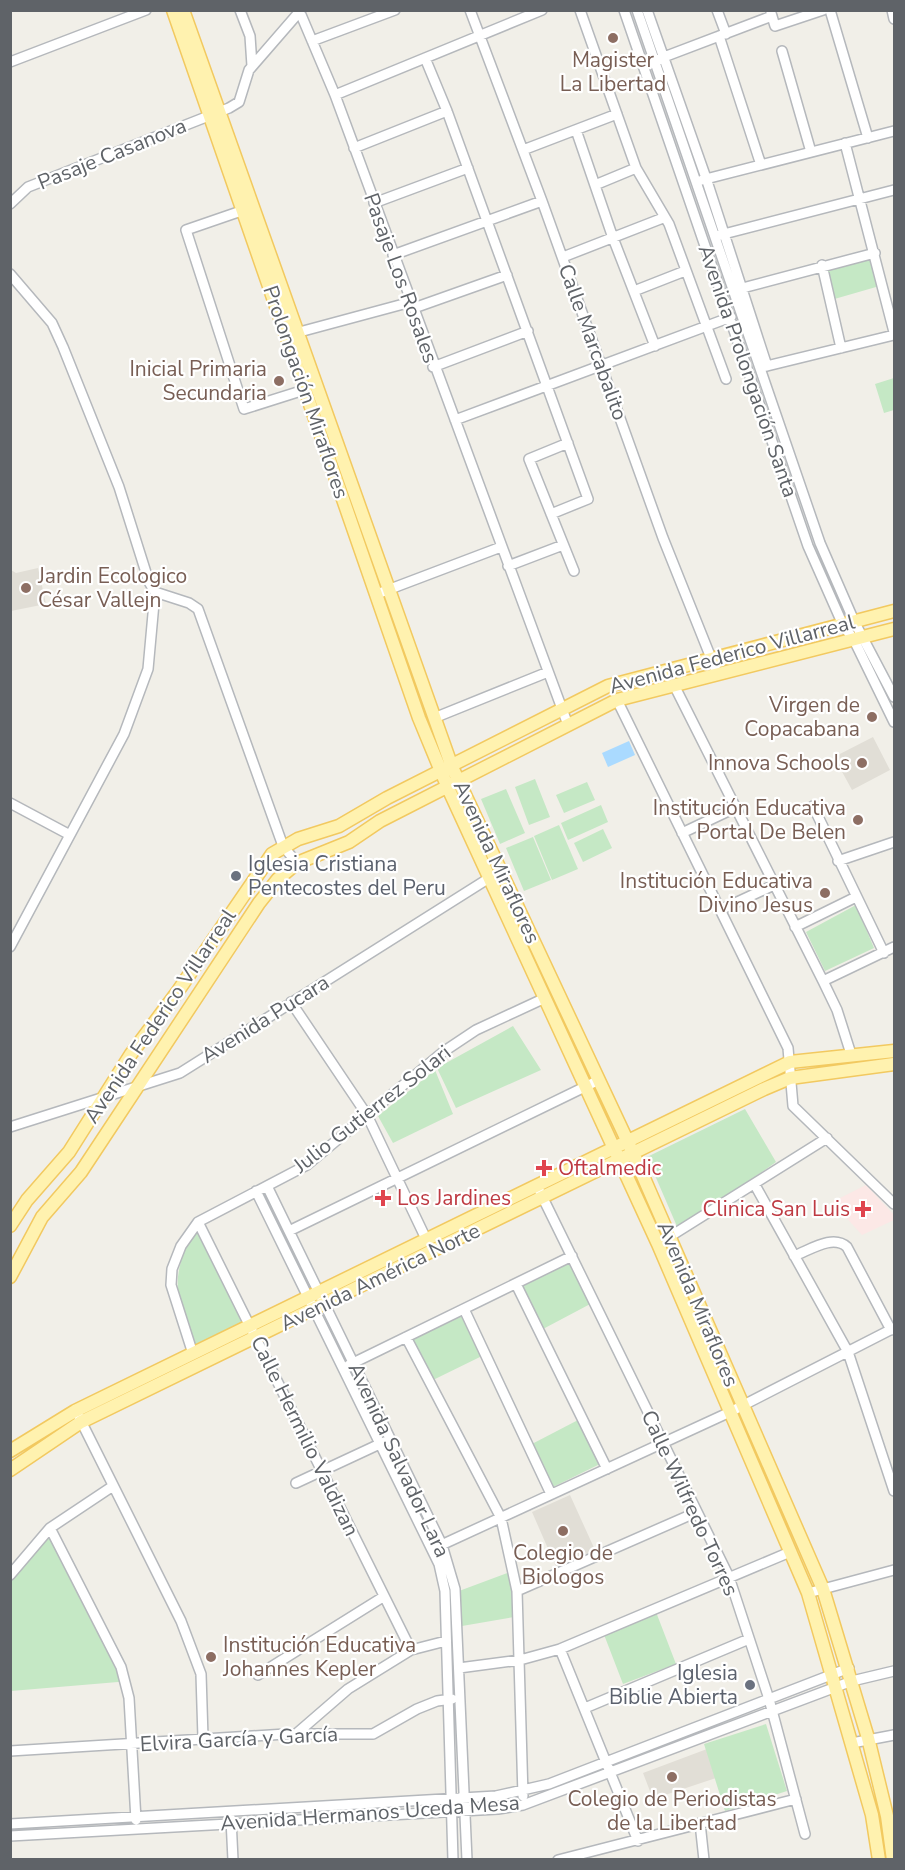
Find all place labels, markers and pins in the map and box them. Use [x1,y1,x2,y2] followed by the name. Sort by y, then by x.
[606,31,620,45] marker: Magister La Libertad
[560,46,666,98] place label: Magister La Libertad
[129,355,267,407] place label: Inicial Primaria Secundaria
[272,374,286,388] marker: Inicial Primaria Secundaria
[37,562,187,614] place label: Jardin Ecologico César Vallejn
[19,581,33,595] marker: Jardin Ecologico César Vallejn
[744,691,860,743] place label: Virgen de Copacabana
[865,710,879,724] marker: Virgen de Copacabana
[708,749,850,777] place label: Innova Schools
[855,756,869,770] marker: Innova Schools
[653,794,846,846] place label: Institución Educativa Portal De Belen
[851,813,865,827] marker: Institución Educativa Portal De Belen
[248,850,446,902] place label: Iglesia Cristiana Pentecostes del Peru
[620,867,813,919] place label: Institución Educativa Divino Jesus
[229,869,243,883] marker: Iglesia Cristiana Pentecostes del Peru
[818,886,832,900] marker: Institución Educativa Divino Jesus
[558,1154,662,1182] place label: Oftalmedic
[535,1159,553,1177] marker: Oftalmedic
[397,1184,511,1212] place label: Los Jardines
[374,1189,392,1207] marker: Los Jardines
[702,1195,850,1223] place label: Clinica San Luis
[854,1200,872,1218] marker: Clinica San Luis
[556,1524,570,1538] marker: Colegio de Biologos
[513,1539,613,1591] place label: Colegio de Biologos
[222,1631,416,1683] place label: Institución Educativa Johannes Kepler
[204,1650,218,1664] marker: Institución Educativa Johannes Kepler
[609,1659,738,1711] place label: Iglesia Biblie Abierta
[743,1678,757,1692] marker: Iglesia Biblie Abierta
[665,1770,679,1784] marker: Colegio de Periodistas de la Libertad
[567,1785,777,1837] place label: Colegio de Periodistas de la Libertad

